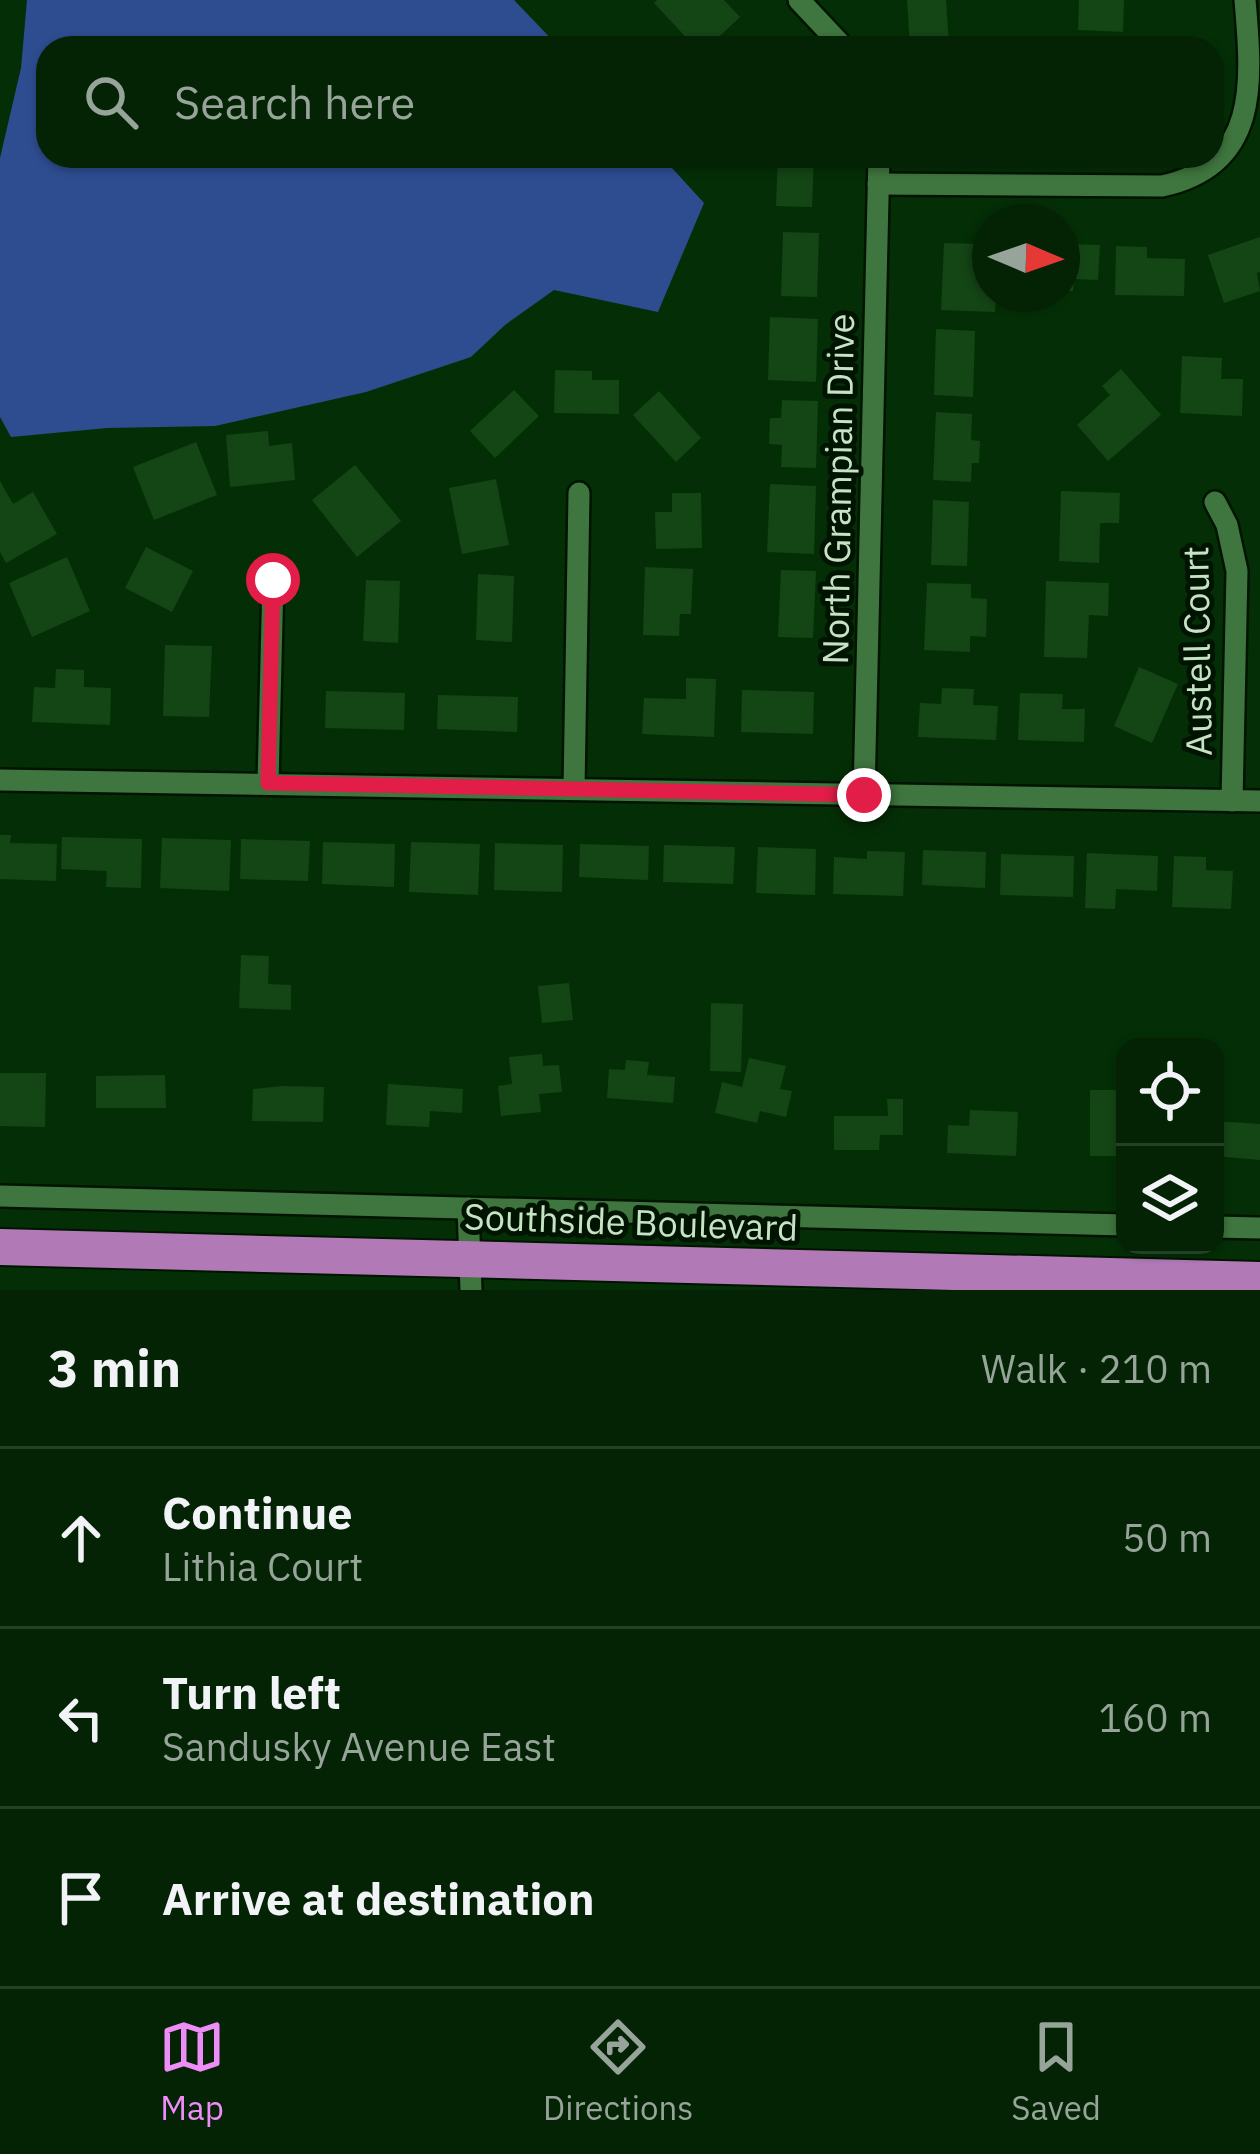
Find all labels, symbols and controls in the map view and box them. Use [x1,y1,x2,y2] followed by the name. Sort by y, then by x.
[36,36,1224,168] search box
[78,69,144,135] icon: search
[174,73,415,131] text: Search here
[972,204,1080,312] north arrow
[811,313,864,665] street label: North Grampian Drive
[1171,546,1222,756] street label: Austell Court
[246,553,300,607] route start
[837,768,891,822] route end
[1116,1038,1224,1254] map controls
[1116,1038,1224,1146] button: locate
[1116,1146,1224,1254] button: layers
[463,1192,799,1251] street label: Southside Boulevard
[48,1335,181,1401] text: 3 min
[981,1343,1212,1394] text: Walk · 210 m
[162,1483,353,1541] text: Continue
[48,1505,114,1571] icon: ahead
[1122,1512,1212,1563] text: 50 m
[162,1541,363,1592] text: Lithia Court
[162,1663,341,1721] text: Turn left
[48,1685,114,1751] icon: left
[1099,1692,1212,1743] text: 160 m
[162,1721,556,1772] text: Sandusky Avenue East
[48,1865,114,1931] icon: arrive
[162,1869,595,1927] text: Arrive at destination
[159,2014,225,2129] tab: Map
[543,2014,693,2129] tab: Directions
[1011,2014,1101,2129] tab: Saved

